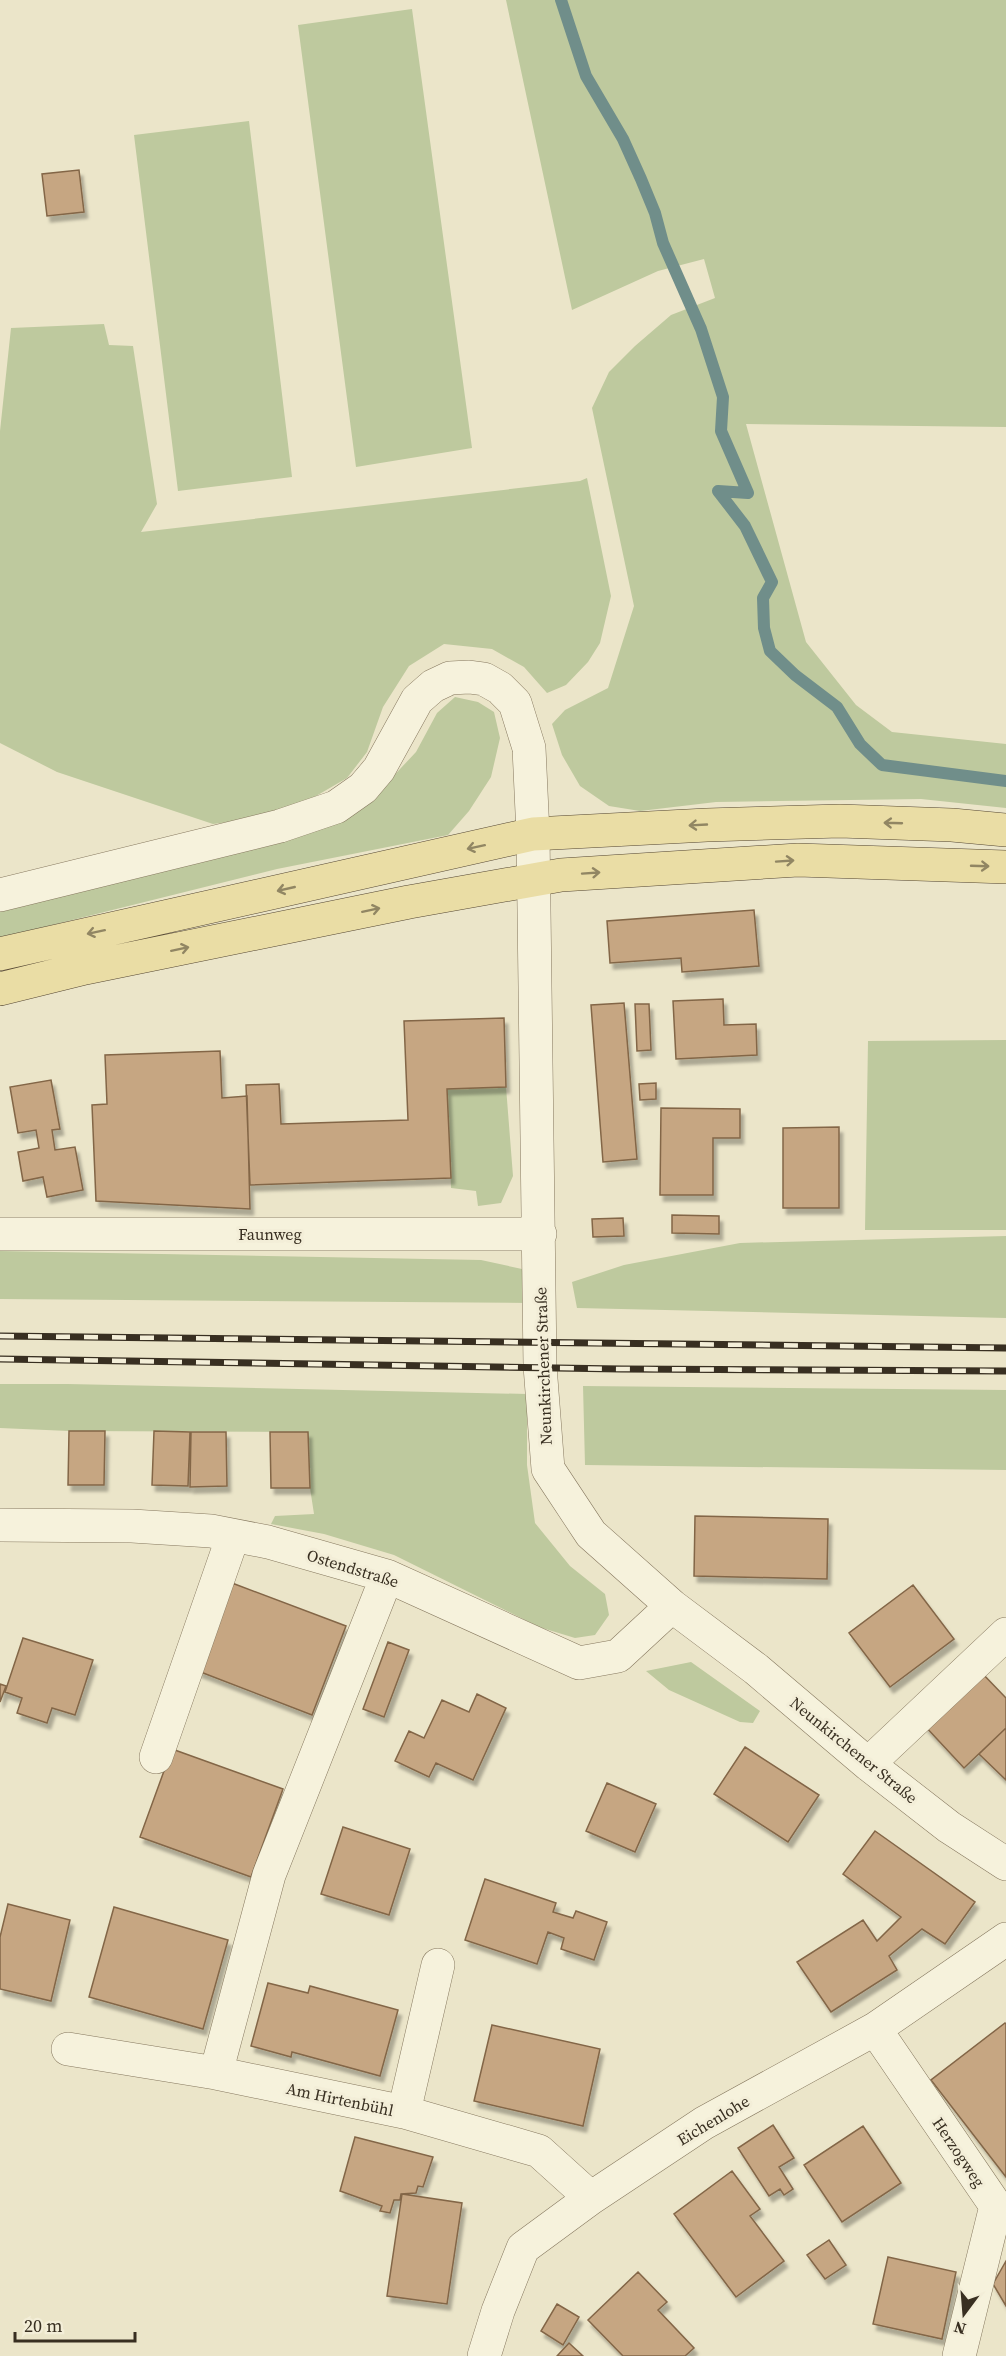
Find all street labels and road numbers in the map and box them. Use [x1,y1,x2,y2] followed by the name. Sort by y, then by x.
[238,1223,302,1245] street label: Faunweg
[529,1287,557,1445] street label: Neunkirchener Straße
[304,1544,402,1592] street label: Ostendstraße
[786,1692,922,1808] street label: Neunkirchener Straße
[284,2077,396,2121] street label: Am Hirtenbühl
[673,2090,753,2150] street label: Eichenlohe
[928,2113,990,2191] street label: Herzogweg

